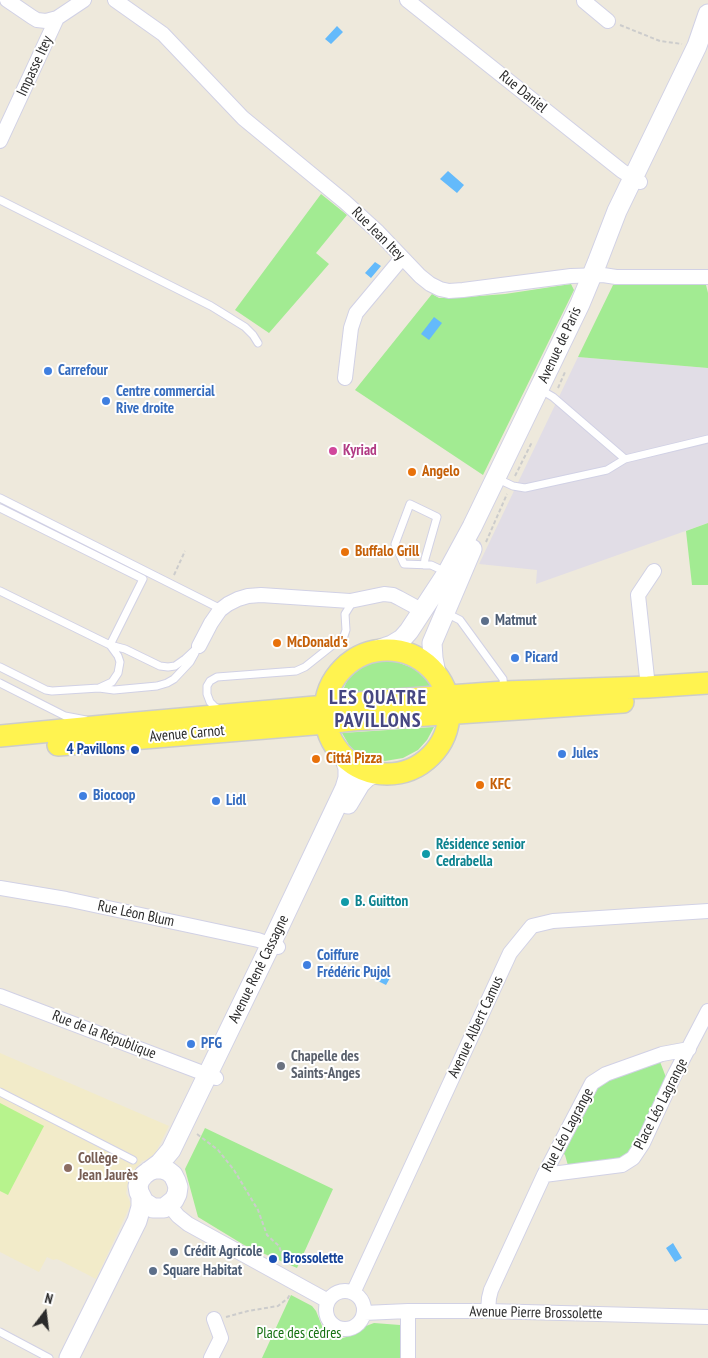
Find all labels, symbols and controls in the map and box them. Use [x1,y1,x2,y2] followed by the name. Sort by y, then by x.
[13,33,57,99] street label: Impasse Itey
[495,67,551,117] street label: Rue Daniel
[348,204,408,264] street label: Rue Jean Itey
[535,304,585,386] street label: Avenue de Paris
[58,362,108,380] place label: Carrefour
[42,365,54,377] marker: Carrefour
[116,383,215,418] place label: Centre commercial Rive droite
[100,395,112,407] marker: Centre commercial Rive droite
[343,442,377,460] place label: Kyriad
[327,445,339,457] marker: Kyriad
[422,463,460,481] place label: Angelo
[406,466,418,478] marker: Angelo
[355,543,419,561] place label: Buffalo Grill
[339,546,351,558] marker: Buffalo Grill
[495,612,537,630] place label: Matmut
[479,615,491,627] marker: Matmut
[287,634,348,652] place label: McDonald's
[271,637,283,649] marker: McDonald's
[525,649,558,667] place label: Picard
[509,652,521,664] marker: Picard
[328,686,428,733] district label: LES QUATRE PAVILLONS
[149,722,225,746] street label: Avenue Carnot
[66,741,125,759] place label: 4 Pavillons
[129,744,141,756] marker: 4 Pavillons
[572,745,598,763] place label: Jules
[556,748,568,760] marker: Jules
[326,750,382,768] place label: Cittá Pizza
[310,753,322,765] marker: Cittá Pizza
[490,776,511,794] place label: KFC
[474,779,486,791] marker: KFC
[93,787,136,805] place label: Biocoop
[77,790,89,802] marker: Biocoop
[226,792,246,810] place label: Lidl
[210,795,222,807] marker: Lidl
[436,836,525,871] place label: Résidence senior Cedrabella
[420,848,432,860] marker: Résidence senior Cedrabella
[355,893,408,911] place label: B. Guitton
[339,896,351,908] marker: B. Guitton
[96,897,176,931] street label: Rue Léon Blum
[225,912,293,1026] street label: Avenue René Cassagne
[317,947,390,982] place label: Coiffure Frédéric Pujol
[301,959,313,971] marker: Coiffure Frédéric Pujol
[445,973,507,1081] street label: Avenue Albert Camus
[49,1007,159,1063] street label: Rue de la République
[201,1035,222,1053] place label: PFG
[185,1038,197,1050] marker: PFG
[291,1048,360,1083] place label: Chapelle des Saints-Anges
[630,1055,692,1153] street label: Place Léo Lagrange
[275,1060,287,1072] marker: Chapelle des Saints-Anges
[538,1085,598,1175] street label: Rue Léo Lagrange
[78,1150,138,1185] place label: Collège Jean Jaurès
[62,1162,74,1174] marker: Collège Jean Jaurès
[184,1243,263,1261] place label: Crédit Agricole
[168,1246,180,1258] marker: Crédit Agricole
[283,1250,344,1268] place label: Brossolette
[267,1253,279,1265] marker: Brossolette
[163,1262,242,1280] place label: Square Habitat
[147,1265,159,1277] marker: Square Habitat
[20,1288,70,1338] north arrow
[43,1289,55,1308] text: N
[469,1303,603,1323] street label: Avenue Pierre Brossolette
[257,1325,341,1343] park label: Place des cèdres

